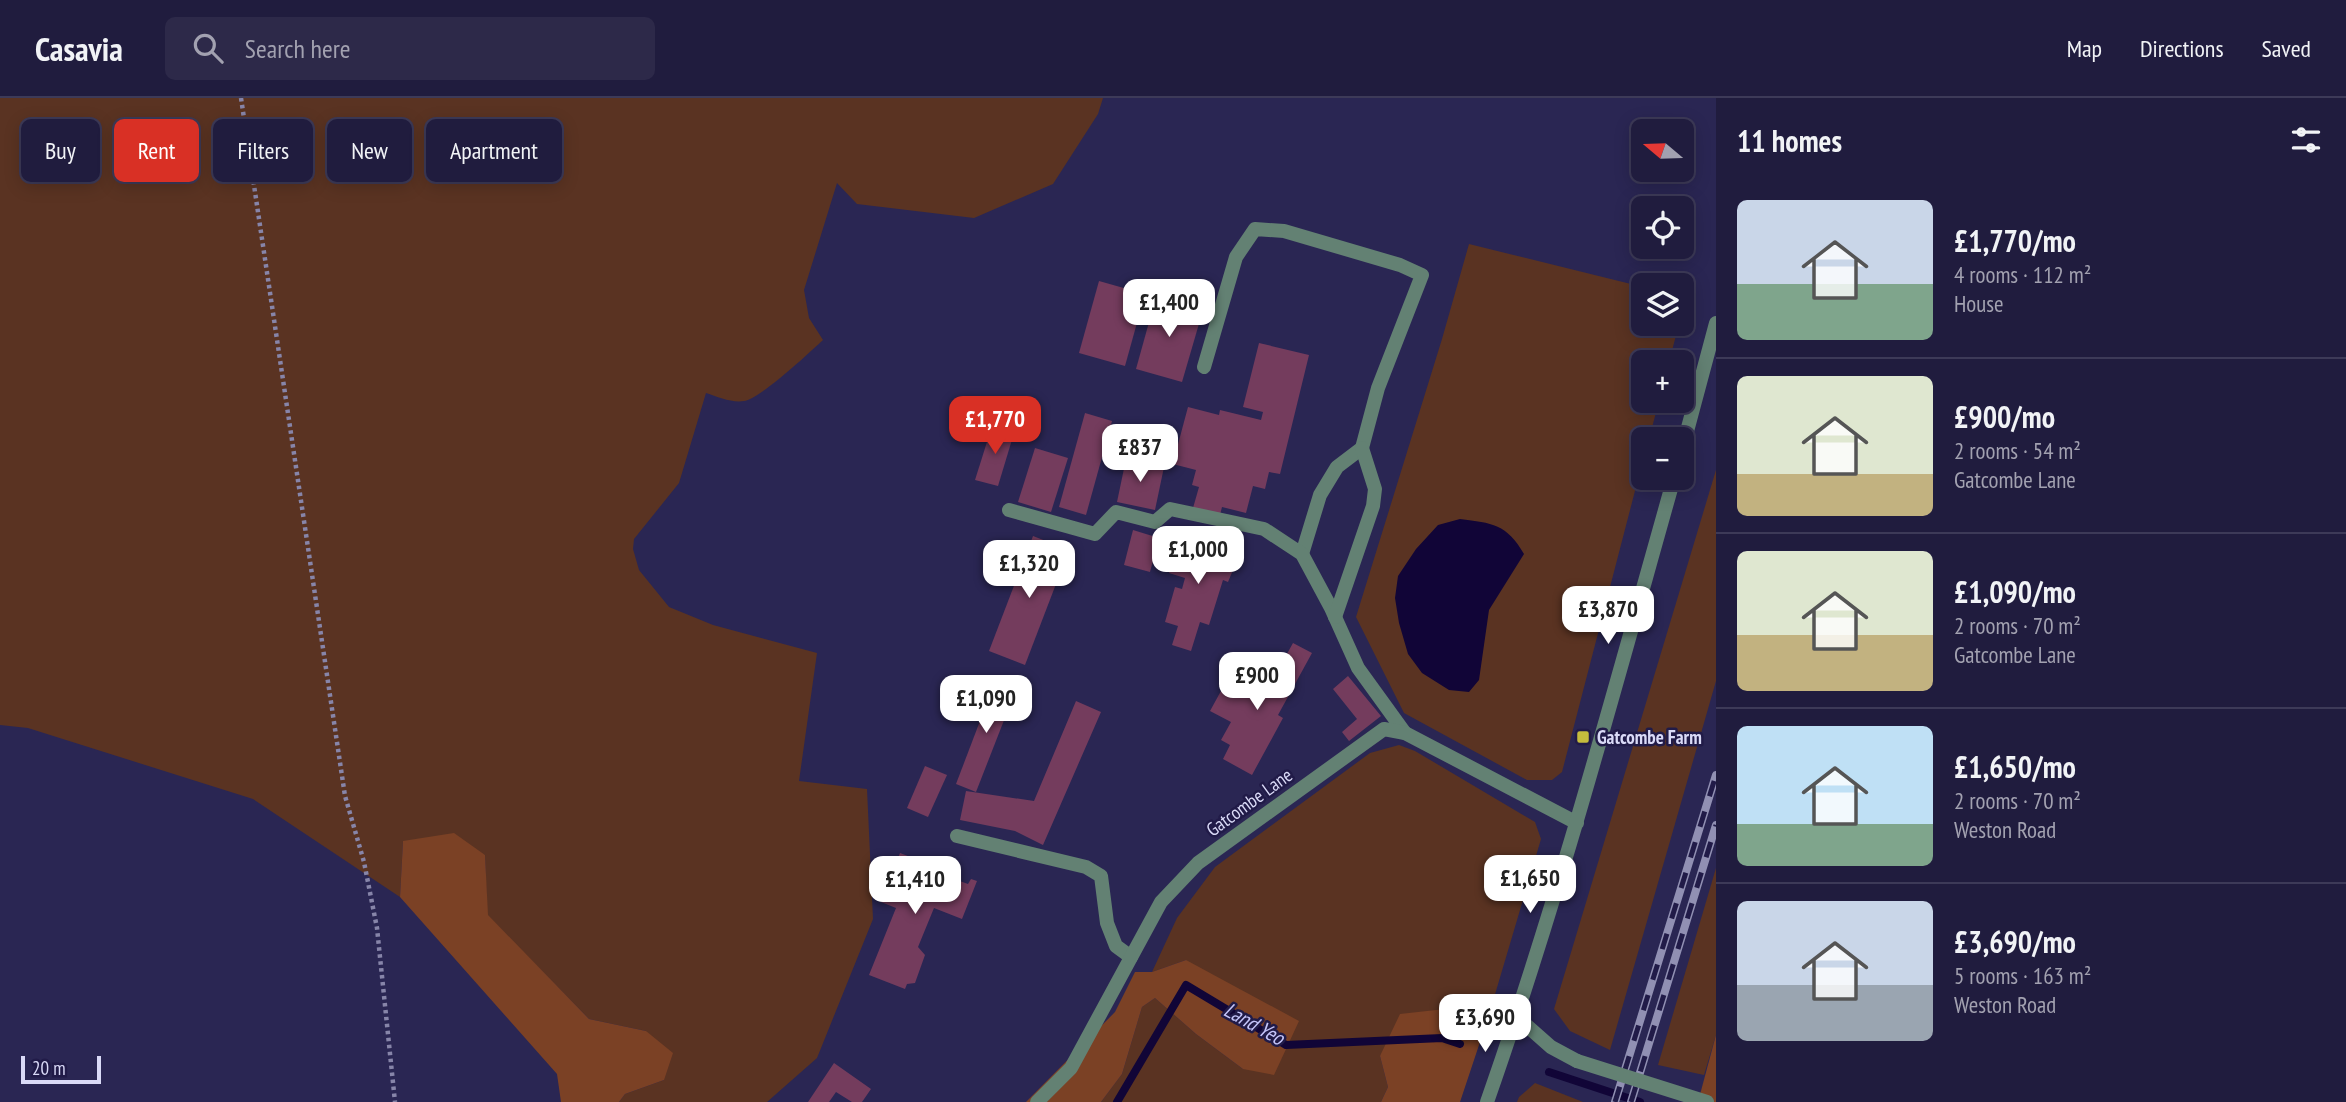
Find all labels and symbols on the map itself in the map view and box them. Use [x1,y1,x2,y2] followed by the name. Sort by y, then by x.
[1631,119,1694,182] north arrow
[1112,280,1226,339] pin: £1,400
[938,396,1052,456] pin: £1,770
[1099,424,1181,484] pin: £837
[1141,526,1255,586] pin: £1,000
[972,540,1086,600] pin: £1,320
[1551,587,1665,646] pin: £3,870
[1216,652,1298,712] pin: £900
[929,676,1043,735] pin: £1,090
[1597,725,1702,749] place label: Gatcombe Farm
[1575,729,1591,745] marker: Gatcombe Farm
[1201,763,1297,841] street label: Gatcombe Lane
[858,856,972,916] pin: £1,410
[1473,856,1587,915] pin: £1,650
[1428,995,1542,1054] pin: £3,690
[1219,996,1291,1052] water label: Land Yeo
[21,1053,102,1085] scale bar

